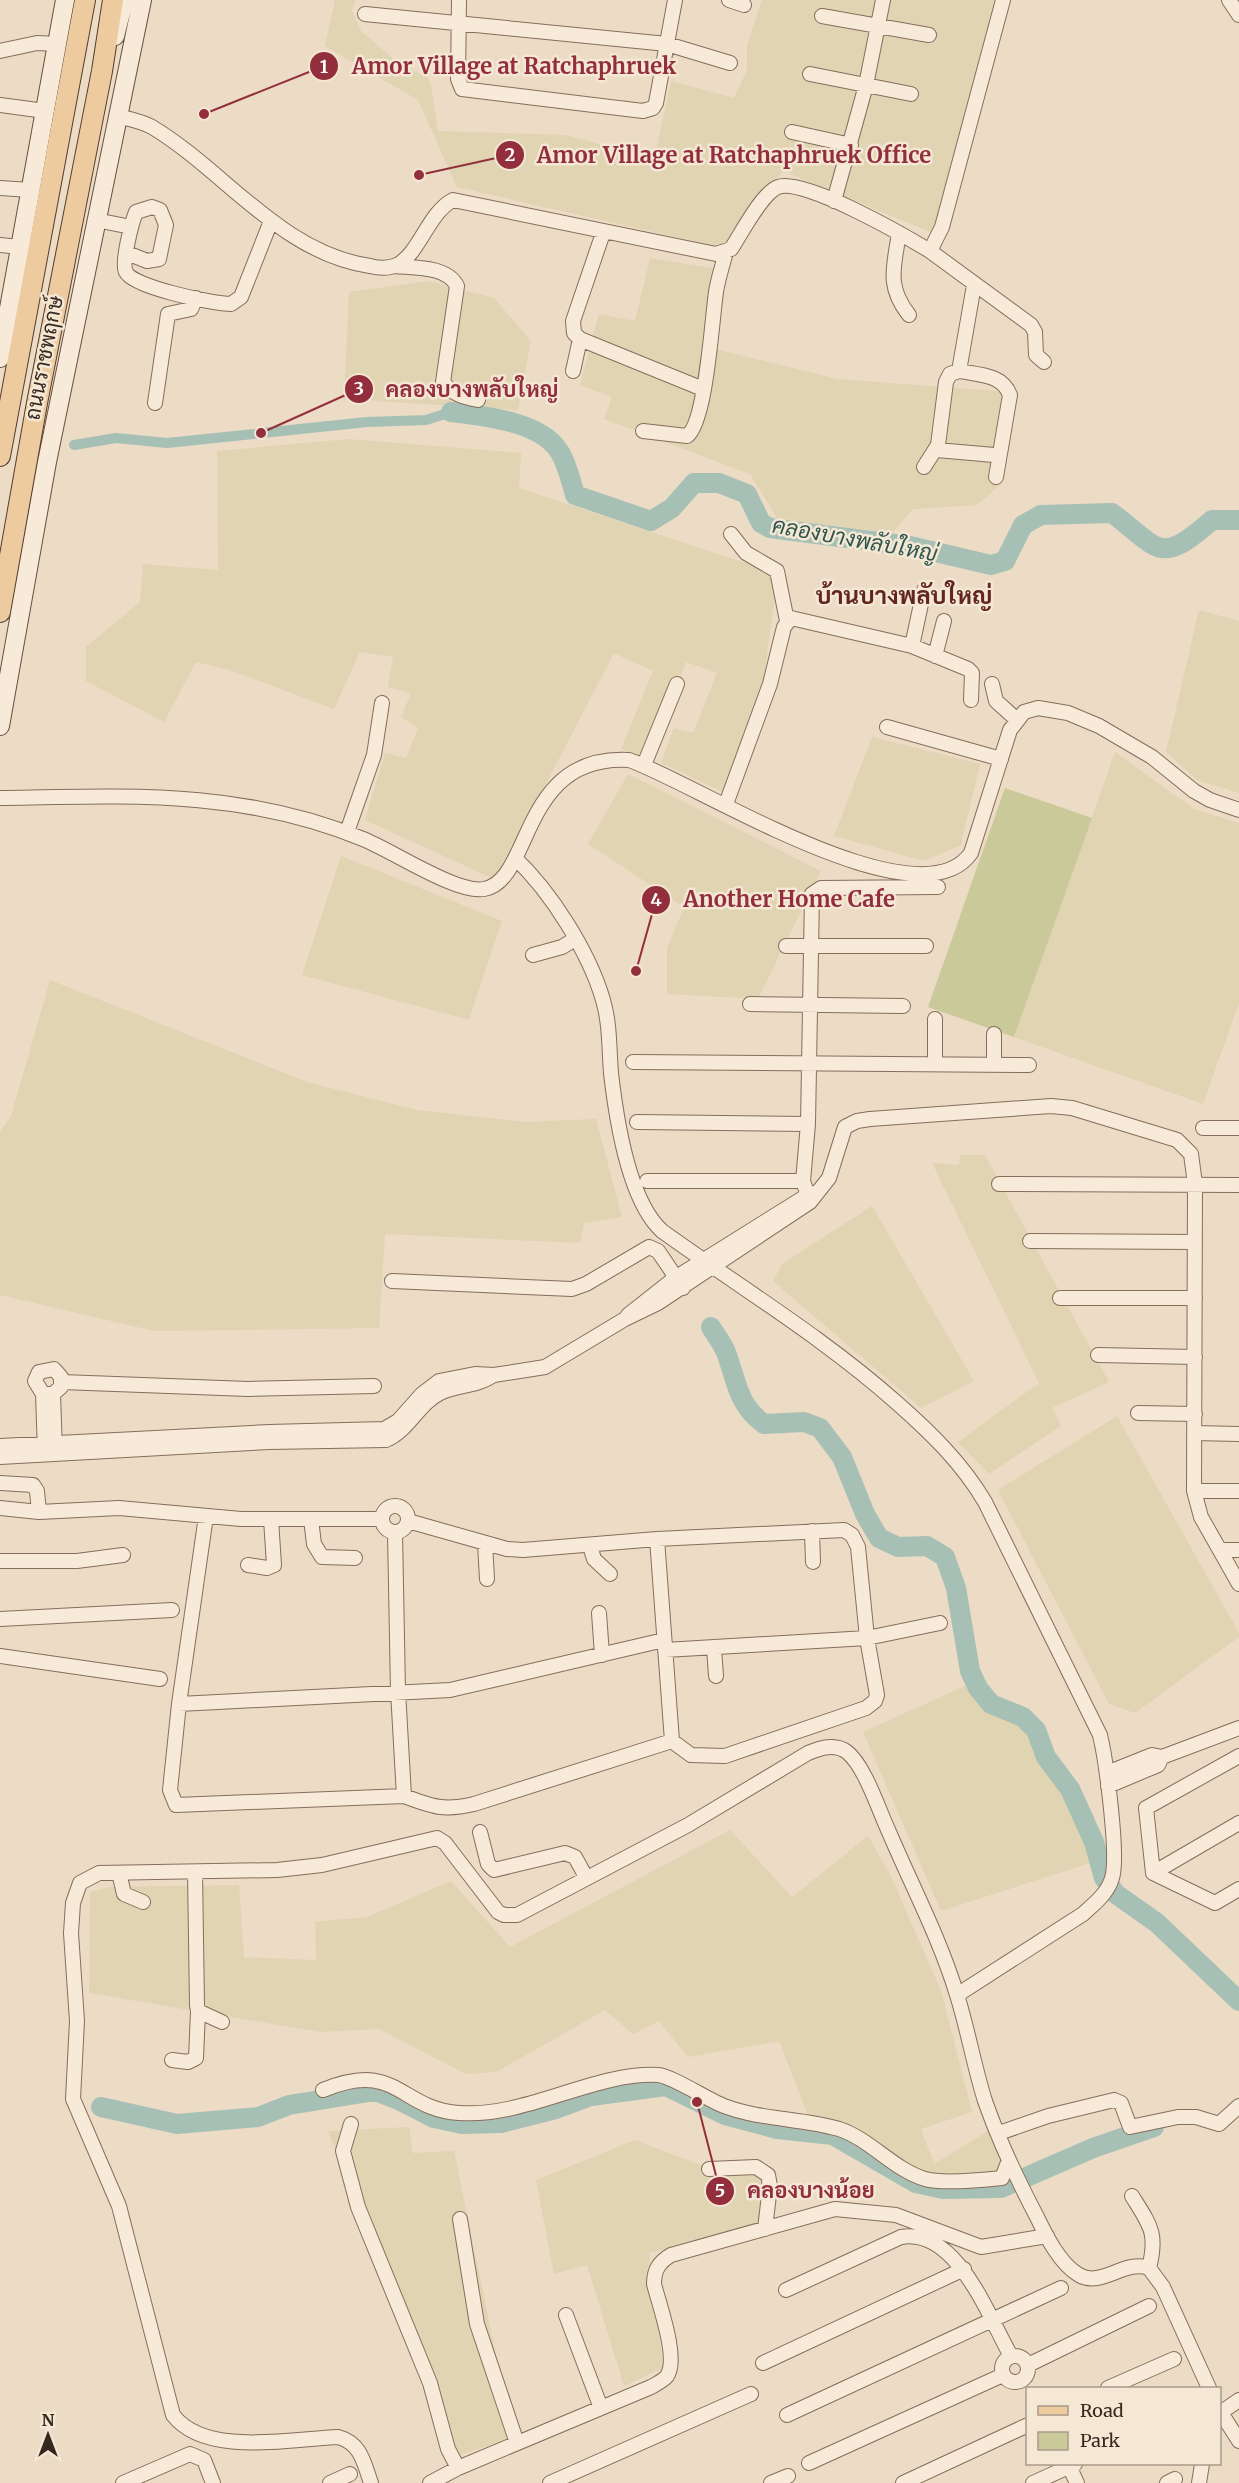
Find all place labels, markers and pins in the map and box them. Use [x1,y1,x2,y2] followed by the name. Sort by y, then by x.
[309,46,688,86] callout: Amor Village at Ratchaphruek
[495,135,944,175] callout: Amor Village at Ratchaphruek Office
[344,369,571,409] callout: คลองบางพลับใหญ่
[641,880,907,920] callout: Another Home Cafe
[705,2171,887,2211] callout: คลองบางน้อย

